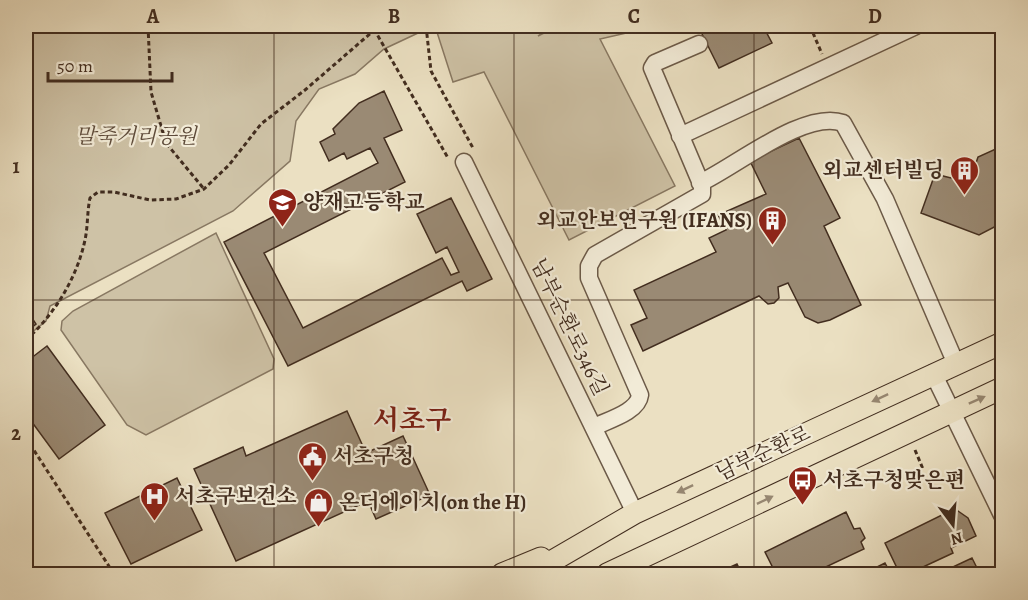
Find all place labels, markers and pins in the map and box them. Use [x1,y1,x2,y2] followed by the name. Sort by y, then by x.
[949,154,981,196] building icon: 외교센터빌딩
[822,156,944,184] place label: 외교센터빌딩
[266,186,298,228] school or university icon: 양재고등학교
[303,188,425,216] place label: 양재고등학교
[757,204,789,246] building icon: 외교안보연구원 (IFANS)
[536,206,752,234] place label: 외교안보연구원 (IFANS)
[296,440,328,482] public building icon: 서초구청
[333,442,414,470] place label: 서초구청
[786,464,818,506] bus stop icon: 서초구청맞은편
[823,466,965,494] place label: 서초구청맞은편
[138,480,170,522] hospital icon: 서초구보건소
[175,482,297,510] place label: 서초구보건소
[302,486,334,528] shop icon: 온더에이치(on the H)
[339,488,526,516] place label: 온더에이치(on the H)

